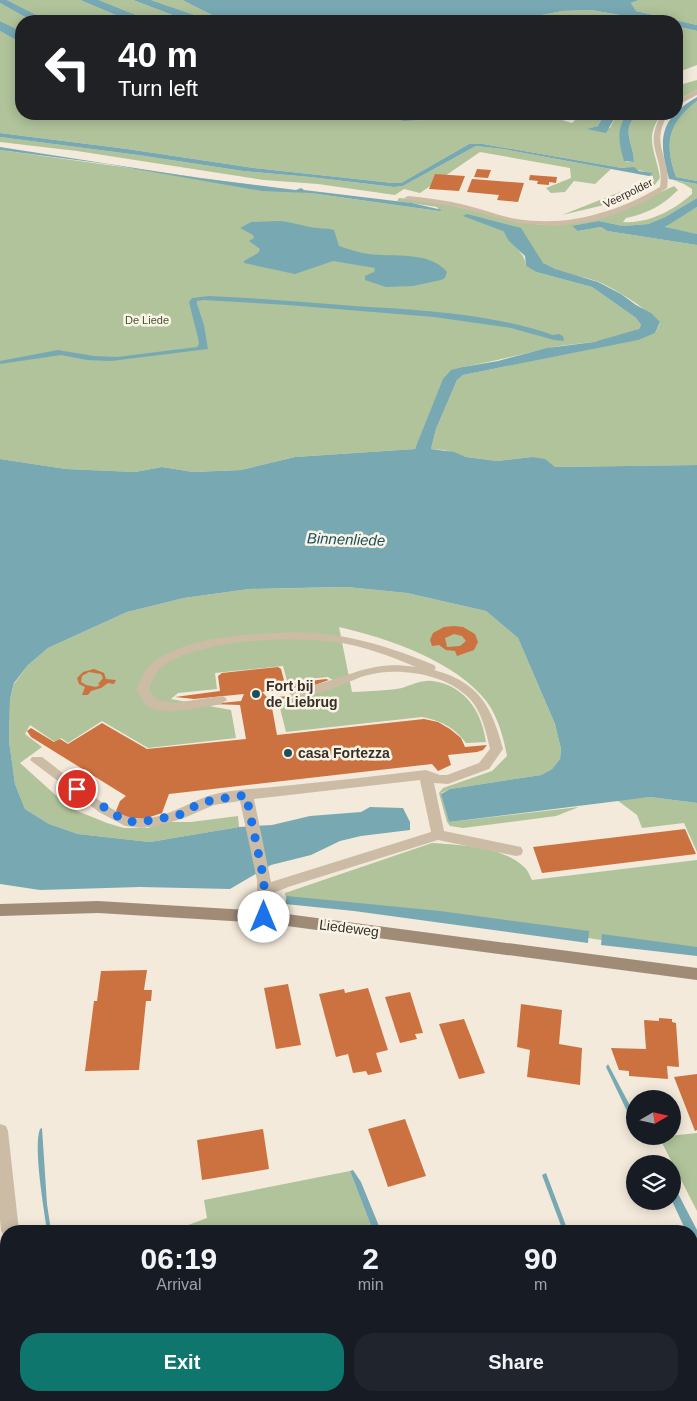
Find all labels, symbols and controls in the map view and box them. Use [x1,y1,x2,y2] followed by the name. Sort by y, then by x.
[35,35,100,100] icon: left
[118,35,198,74] text: 40 m
[118,76,198,101] text: Turn left
[601,176,655,210] street label: Veerpolder
[125,314,169,326] park label: De Liede
[307,529,385,549] water label: Binnenliede
[266,678,338,710] place label: Fort bij de Liebrug
[250,688,262,700] marker: Fort bij de Liebrug
[298,745,390,761] place label: casa Fortezza
[282,747,294,759] marker: casa Fortezza
[56,768,98,810] pin
[63,775,91,803] icon: arrive
[237,890,289,942] position arrow
[318,916,380,940] street label: Liedeweg
[626,1090,681,1145] north arrow
[626,1090,681,1210] map controls
[626,1155,681,1210] button: layers
[141,1242,217,1275] text: 06:19
[362,1242,379,1275] text: 2
[524,1242,557,1275] text: 90
[156,1276,202,1293] text: Arrival
[358,1276,384,1293] text: min
[534,1276,547,1293] text: m
[20,1333,344,1391] button: Exit
[354,1333,678,1391] button: Share

